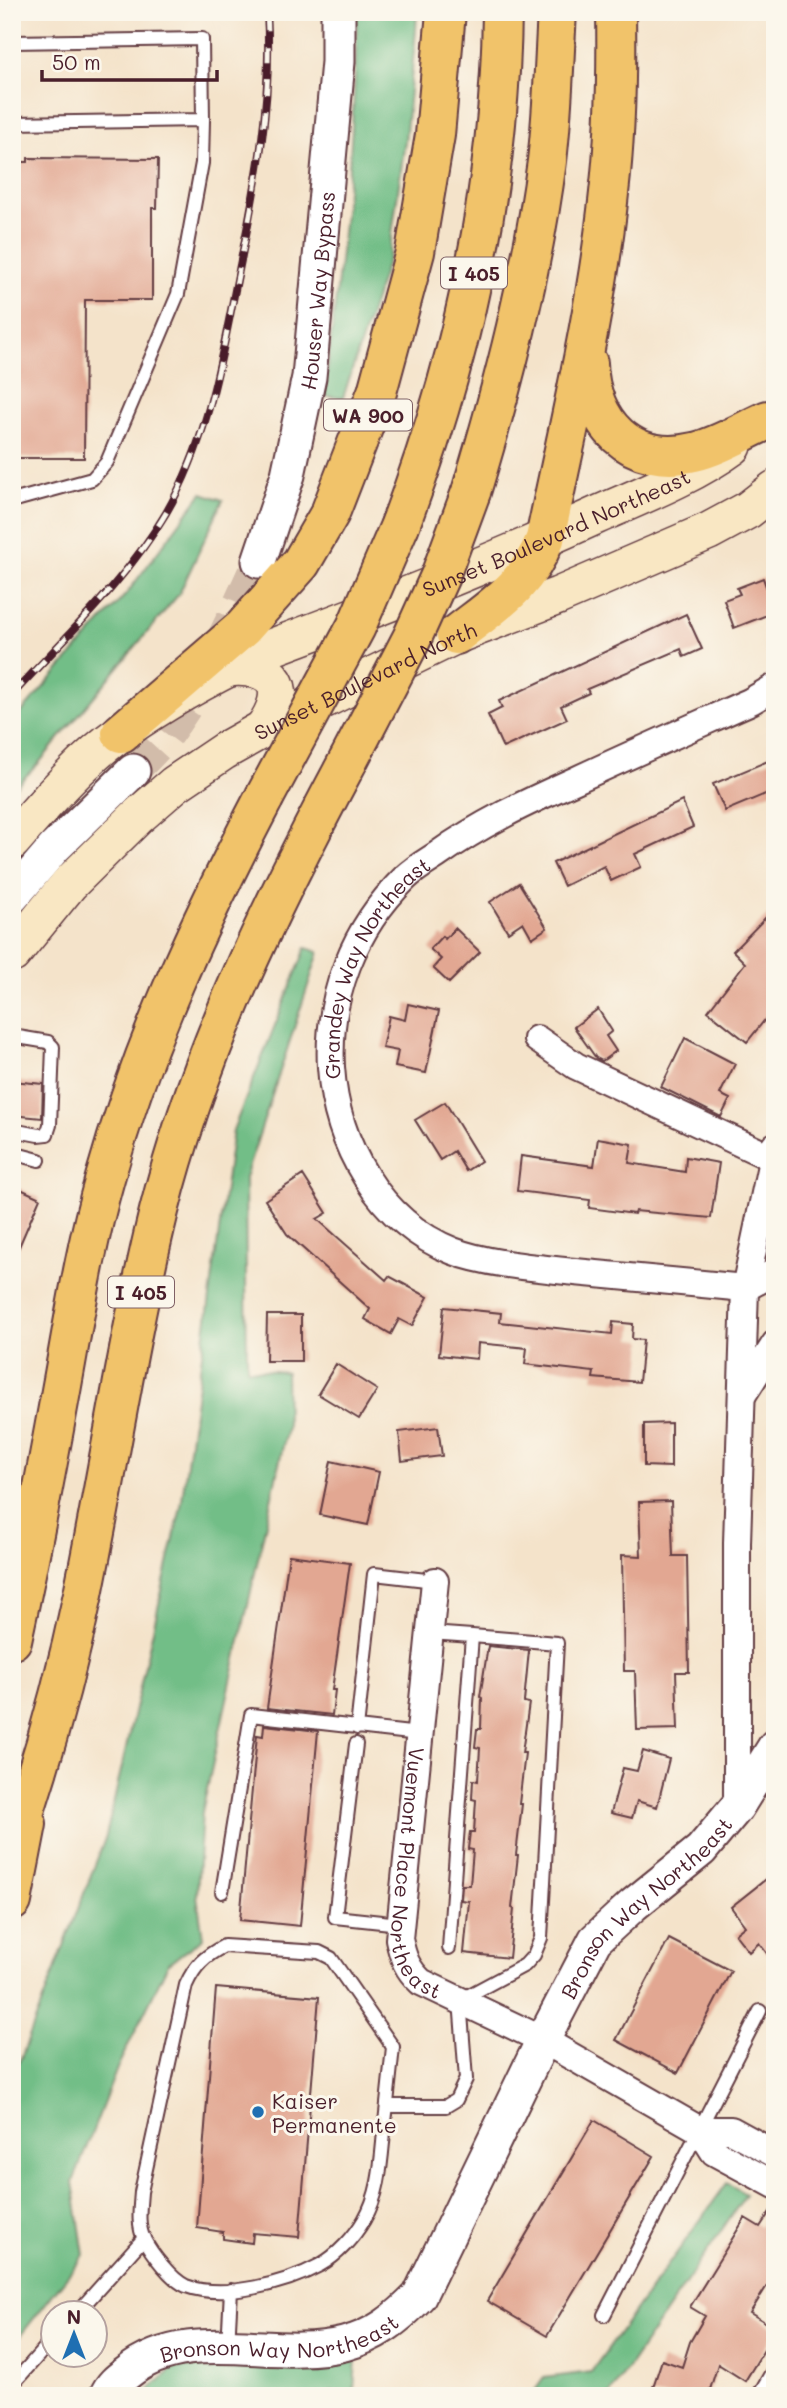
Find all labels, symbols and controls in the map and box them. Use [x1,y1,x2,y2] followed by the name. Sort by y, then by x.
[42,38,217,82] scale bar
[52,48,101,75] text: 50 m
[293,190,340,392] street label: Houser Way Bypass
[441,258,507,288] road number: I 405
[324,400,412,430] road number: WA 900
[418,462,694,602] street label: Sunset Boulevard Northeast
[249,615,480,745] street label: Sunset Boulevard North
[317,850,435,1080] street label: Grandey Way Northeast
[108,1276,174,1308] road number: I 405
[385,1746,446,2003] street label: Vuemont Place Northeast
[554,1811,737,2003] street label: Bronson Way Northeast
[272,2087,397,2138] place label: Kaiser Permanente
[250,2104,266,2120] marker: Kaiser Permanente
[38,2300,108,2370] north arrow
[67,2304,81,2329] text: N
[156,2307,403,2367] street label: Bronson Way Northeast

